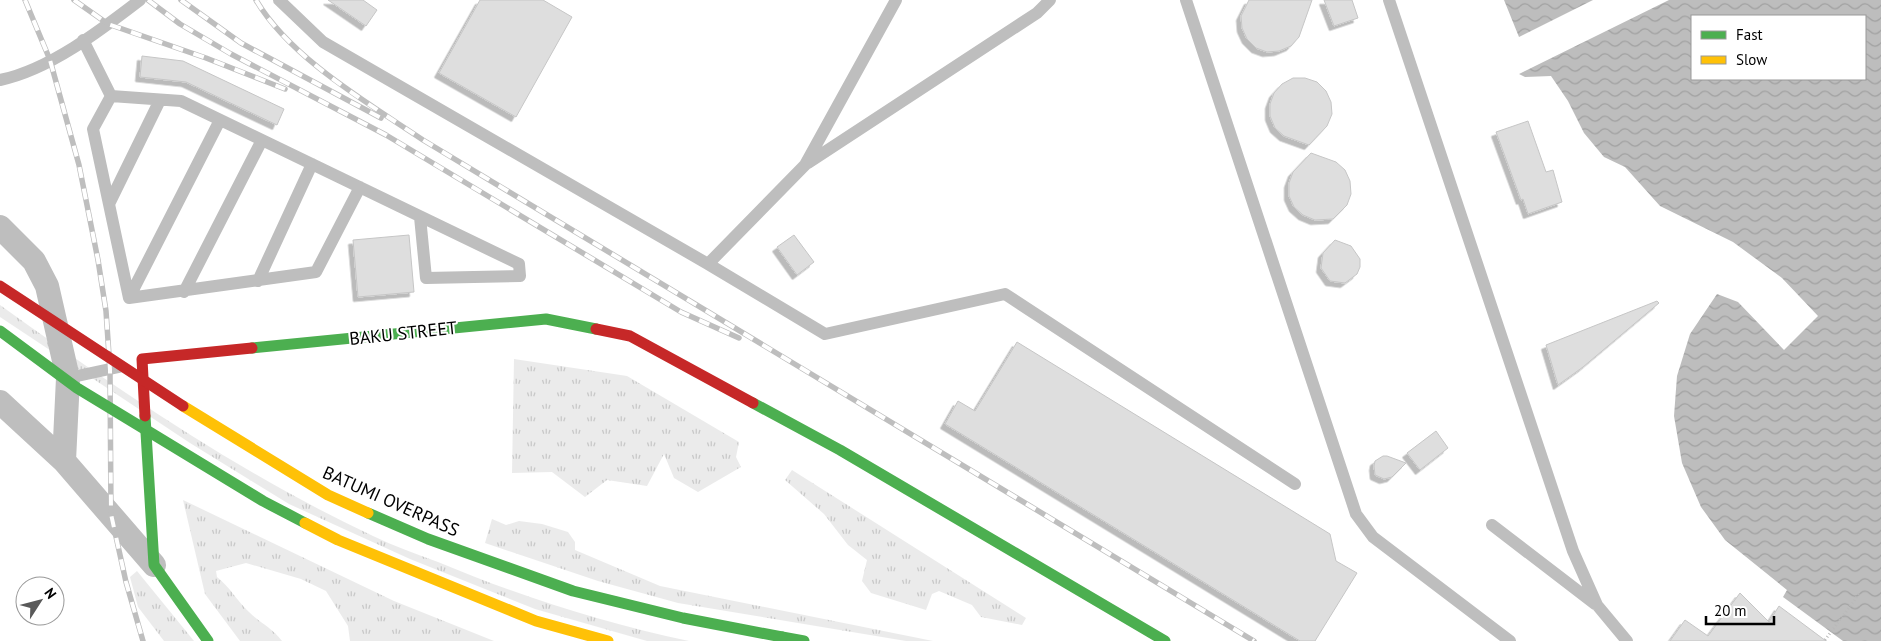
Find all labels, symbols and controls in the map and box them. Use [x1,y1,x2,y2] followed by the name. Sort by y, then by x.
[1691,15,1866,80] legend
[1736,25,1763,44] text: Fast
[1736,50,1767,69] text: Slow
[348,316,458,350] street label: BAKU STREET
[319,461,463,541] street label: BATUMI OVERPASS
[15,576,65,626] north arrow
[41,584,61,602] text: N
[1706,594,1774,626] scale bar
[1714,601,1747,620] text: 20 m

